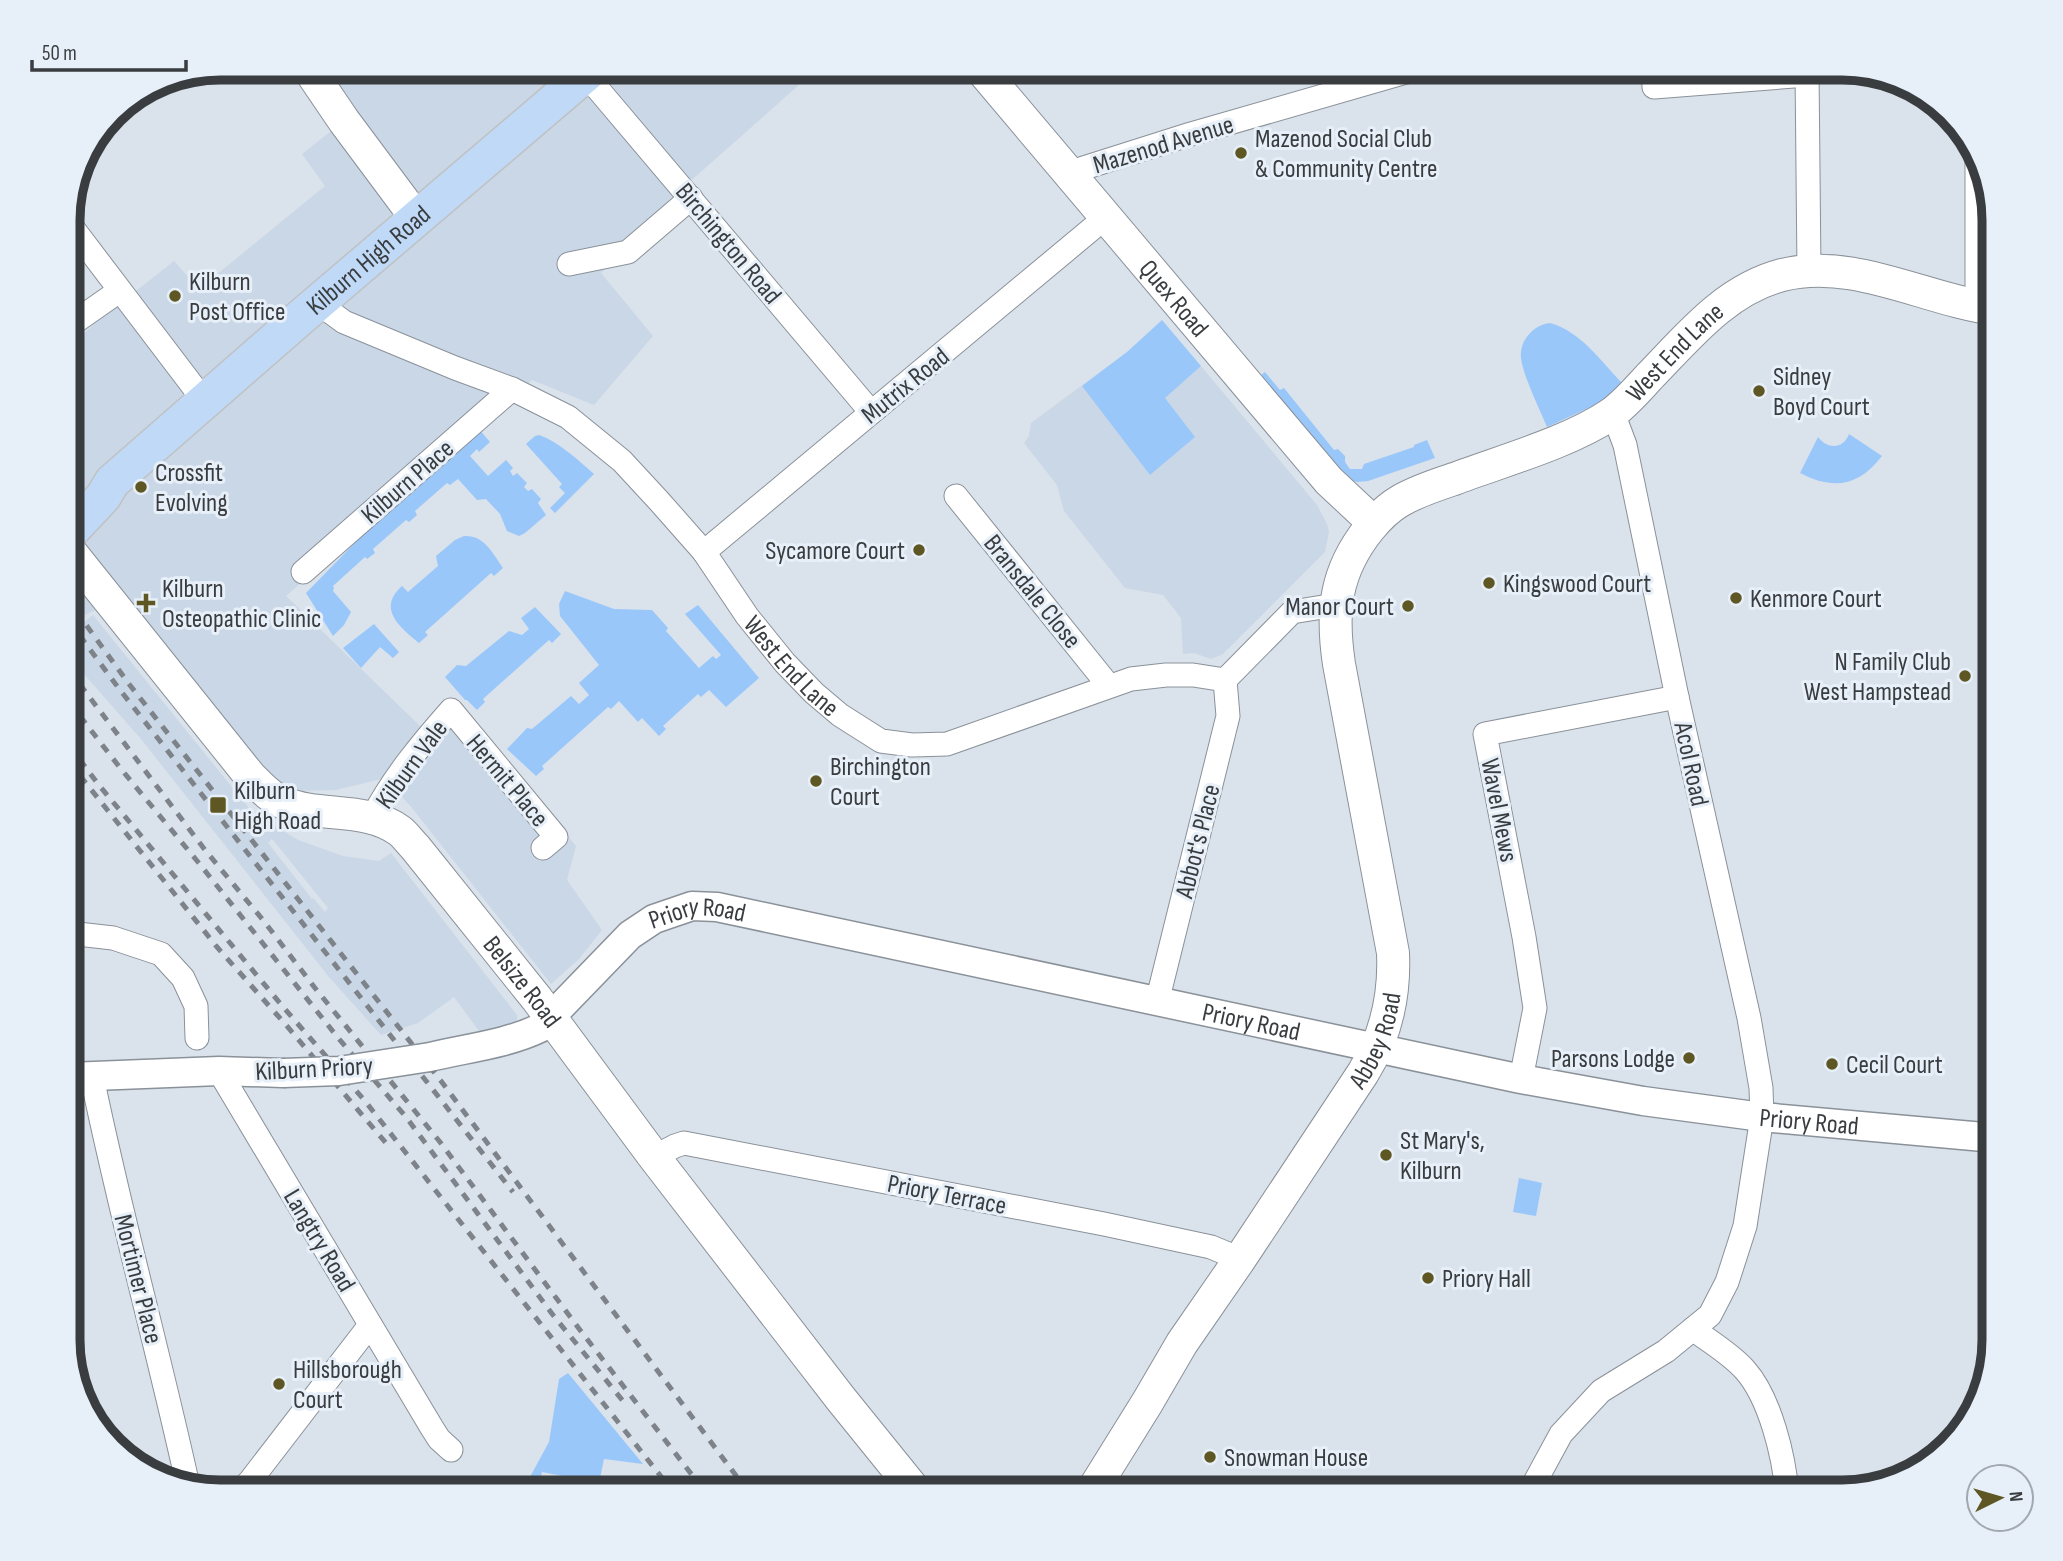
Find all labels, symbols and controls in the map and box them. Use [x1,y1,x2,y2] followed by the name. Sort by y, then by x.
[32,28,186,72] scale bar
[42,41,77,66] text: 50 m
[1089,109,1237,182] street label: Mazenod Avenue
[1255,124,1437,185] place label: Mazenod Social Club & Community Centre
[1233,145,1249,161] marker: Mazenod Social Club & Community Centre
[668,177,787,311] street label: Birchington Road
[301,200,437,322] street label: Kilburn High Road
[1132,254,1214,344] street label: Quex Road
[189,267,285,328] place label: Kilburn Post Office
[167,288,183,304] marker: Kilburn Post Office
[1620,297,1730,409] street label: West End Lane
[856,341,956,431] street label: Mutrix Road
[1773,362,1870,423] place label: Sidney Boyd Court
[1751,383,1767,399] marker: Sidney Boyd Court
[355,434,461,531] street label: Kilburn Place
[155,458,228,519] place label: Crossfit Evolving
[133,479,149,495] marker: Crossfit Evolving
[977,529,1087,655] street label: Bransdale Close
[765,536,905,567] place label: Sycamore Court
[911,542,927,558] marker: Sycamore Court
[1503,569,1651,600] place label: Kingswood Court
[162,574,321,635] place label: Kilburn Osteopathic Clinic
[1481,575,1497,591] marker: Kingswood Court
[1750,584,1882,615] place label: Kenmore Court
[1728,590,1744,606] marker: Kenmore Court
[1285,592,1394,623] place label: Manor Court
[136,593,156,613] marker: Kilburn Osteopathic Clinic
[1400,598,1416,614] marker: Manor Court
[736,610,844,724] street label: West End Lane
[1804,647,1951,708] place label: N Family Club West Hampstead
[1957,668,1973,684] marker: N Family Club West Hampstead
[370,714,455,815] street label: Kilburn Vale
[1666,719,1715,809] street label: Acol Road
[459,728,554,834] street label: Hermit Place
[830,752,931,813] place label: Birchington Court
[1473,756,1524,865] street label: Wavel Mews
[808,773,824,789] marker: Birchington Court
[234,776,321,837] place label: Kilburn High Road
[1169,781,1228,902] street label: Abbot's Place
[208,795,228,815] marker: Kilburn High Road
[645,892,748,937] street label: Priory Road
[476,930,567,1034] street label: Belsize Road
[1343,991,1408,1096] street label: Abbey Road
[1199,997,1303,1048] street label: Priory Road
[1551,1044,1675,1075] place label: Parsons Lodge
[1681,1050,1697,1066] marker: Parsons Lodge
[1846,1050,1943,1081] place label: Cecil Court
[255,1051,374,1088] street label: Kilburn Priory
[1824,1056,1840,1072] marker: Cecil Court
[1758,1103,1860,1143] street label: Priory Road
[1400,1126,1485,1187] place label: St Mary's, Kilburn
[1378,1147,1394,1163] marker: St Mary's, Kilburn
[885,1169,1009,1222] street label: Priory Terrace
[276,1184,361,1298] street label: Langtry Road
[107,1212,169,1347] street label: Mortimer Place
[1442,1264,1531,1295] place label: Priory Hall
[1420,1270,1436,1286] marker: Priory Hall
[293,1355,402,1416] place label: Hillsborough Court
[271,1376,287,1392] marker: Hillsborough Court
[1224,1443,1368,1474] place label: Snowman House
[1202,1449,1218,1465] marker: Snowman House
[1965,1463,2035,1533] north arrow
[2004,1491,2027,1503] text: N

